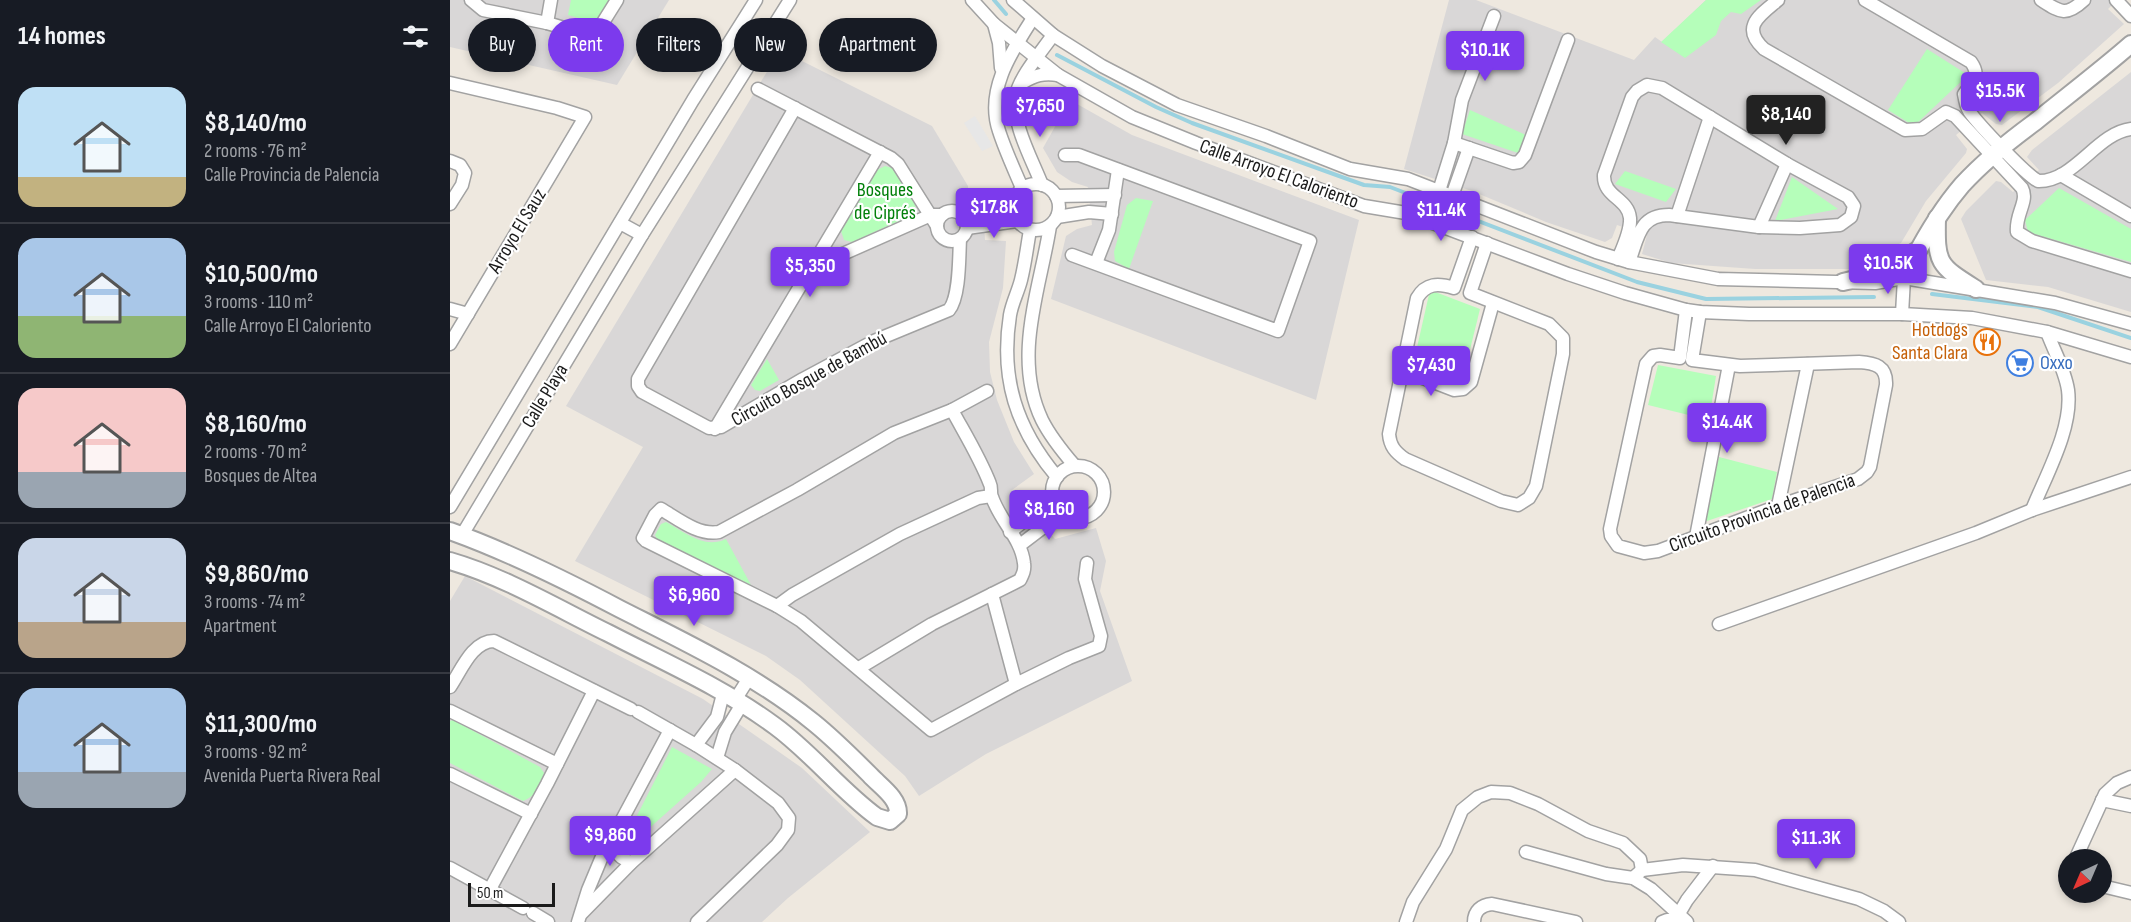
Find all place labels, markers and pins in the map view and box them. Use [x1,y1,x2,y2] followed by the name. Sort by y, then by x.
[1436,31,1534,82] pin: $10.1K
[1951,72,2049,123] pin: $15.5K
[991,87,1089,138] pin: $7,650
[1737,95,1835,146] pin: $8,140
[945,188,1043,239] pin: $17.8K
[1392,191,1490,242] pin: $11.4K
[1839,244,1937,295] pin: $10.5K
[761,247,859,298] pin: $5,350
[1892,318,1968,365] place label: Hotdogs Santa Clara
[1972,327,2002,357] restaurant icon: Hotdogs Santa Clara
[1382,346,1480,397] pin: $7,430
[2005,348,2035,378] supermarket icon: Oxxo
[2040,351,2073,375] place label: Oxxo
[1678,403,1776,454] pin: $14.4K
[1000,490,1098,541] pin: $8,160
[645,576,743,627] pin: $6,960
[561,816,659,867] pin: $9,860
[1767,819,1865,870] pin: $11.3K

